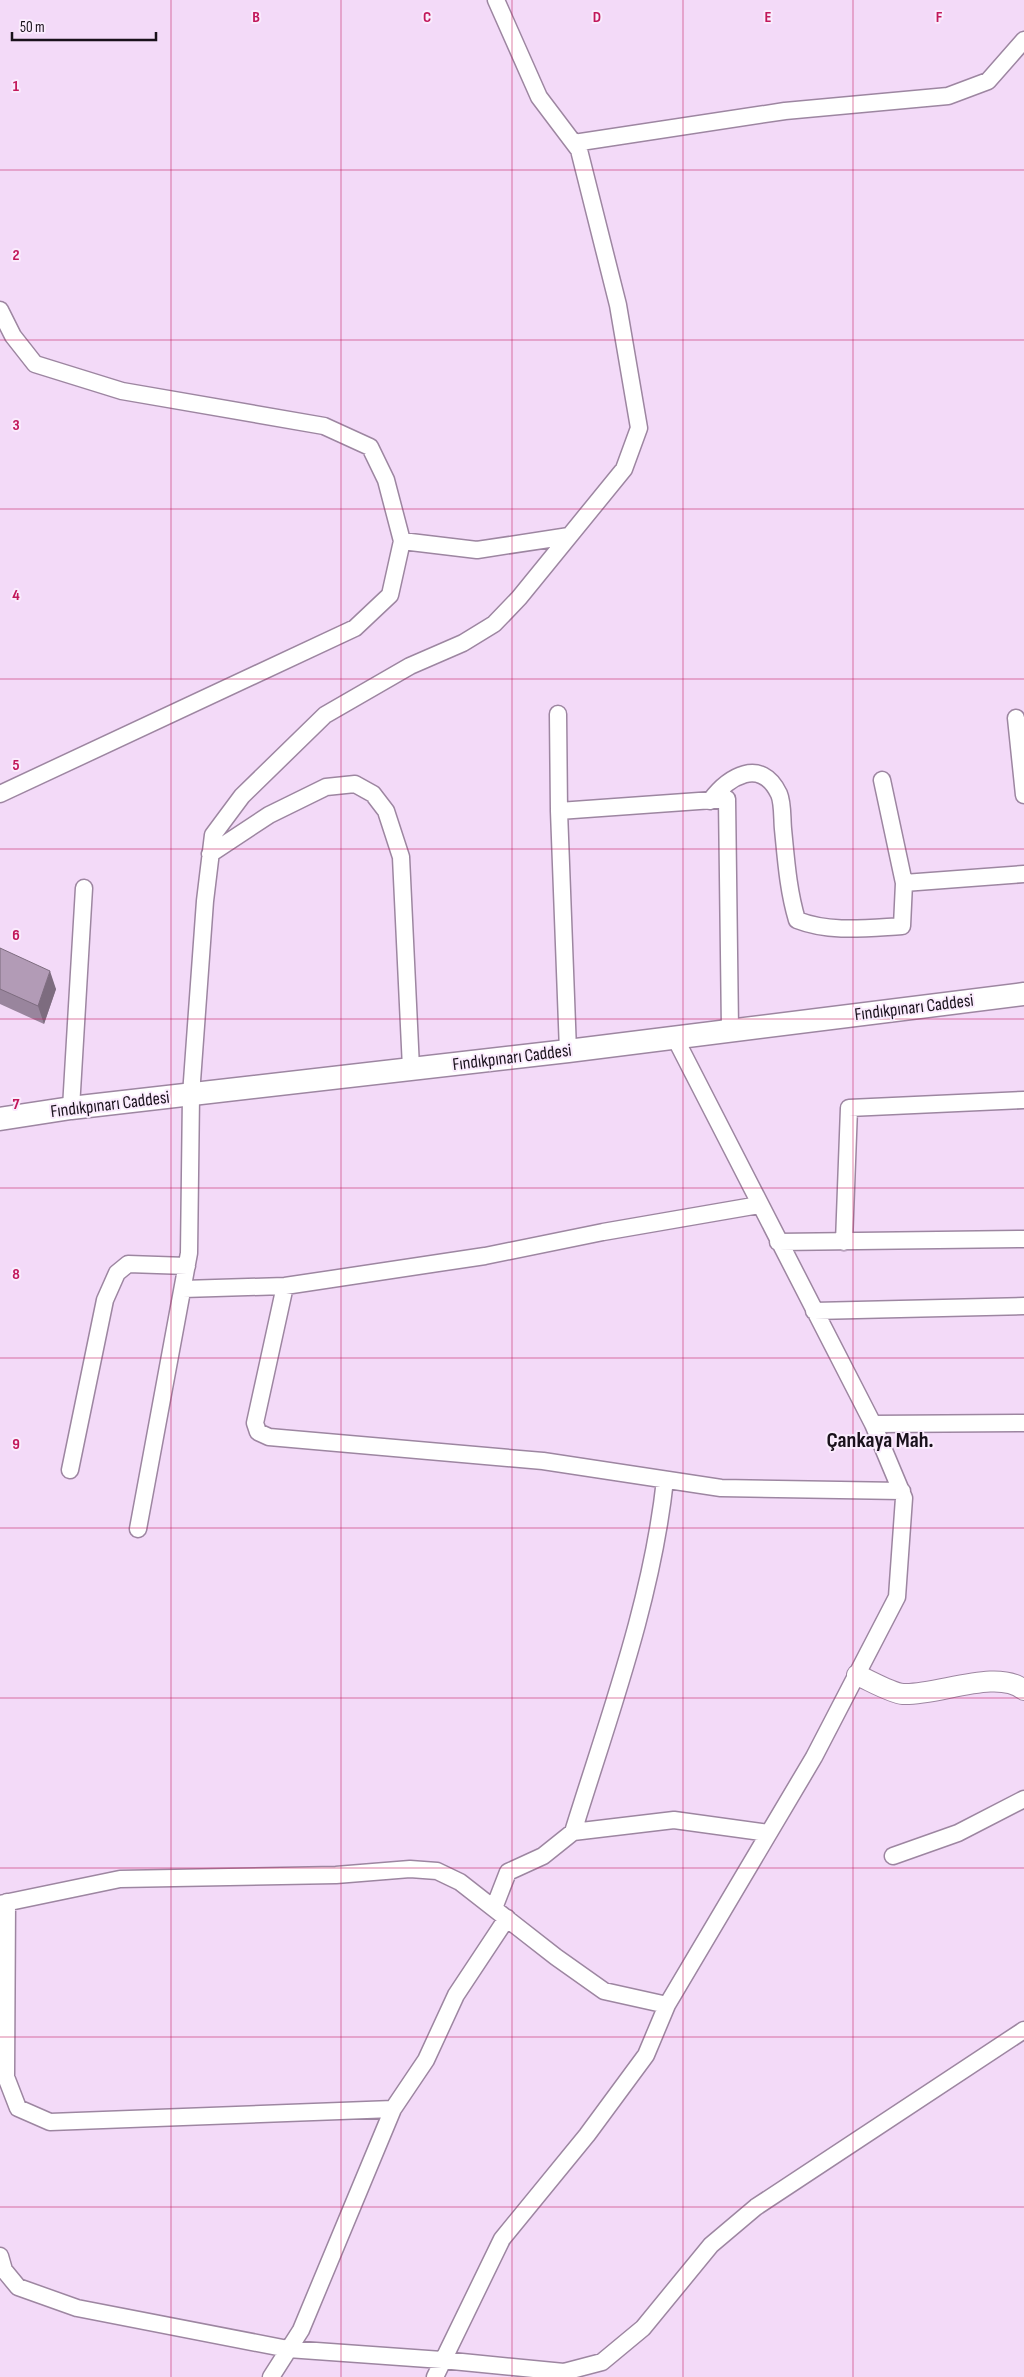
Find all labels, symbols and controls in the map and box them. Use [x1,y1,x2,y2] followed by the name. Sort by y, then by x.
[252,8,260,27] text: B
[423,8,431,27] text: C
[593,8,601,27] text: D
[765,8,772,27] text: E
[936,8,943,27] text: F
[12,10,156,42] scale bar
[20,18,45,37] text: 50 m
[13,77,20,96] text: 1
[12,246,20,265] text: 2
[12,416,20,435] text: 3
[12,586,20,605] text: 4
[12,756,20,775] text: 5
[12,926,20,945] text: 6
[853,990,975,1025] street label: Fındıkpınarı Caddesi
[451,1040,573,1075] street label: Fındıkpınarı Caddesi
[49,1087,171,1122] street label: Fındıkpınarı Caddesi
[13,1095,20,1114] text: 7
[12,1265,20,1284] text: 8
[827,1427,933,1454] district label: Çankaya Mah.
[12,1435,20,1454] text: 9

